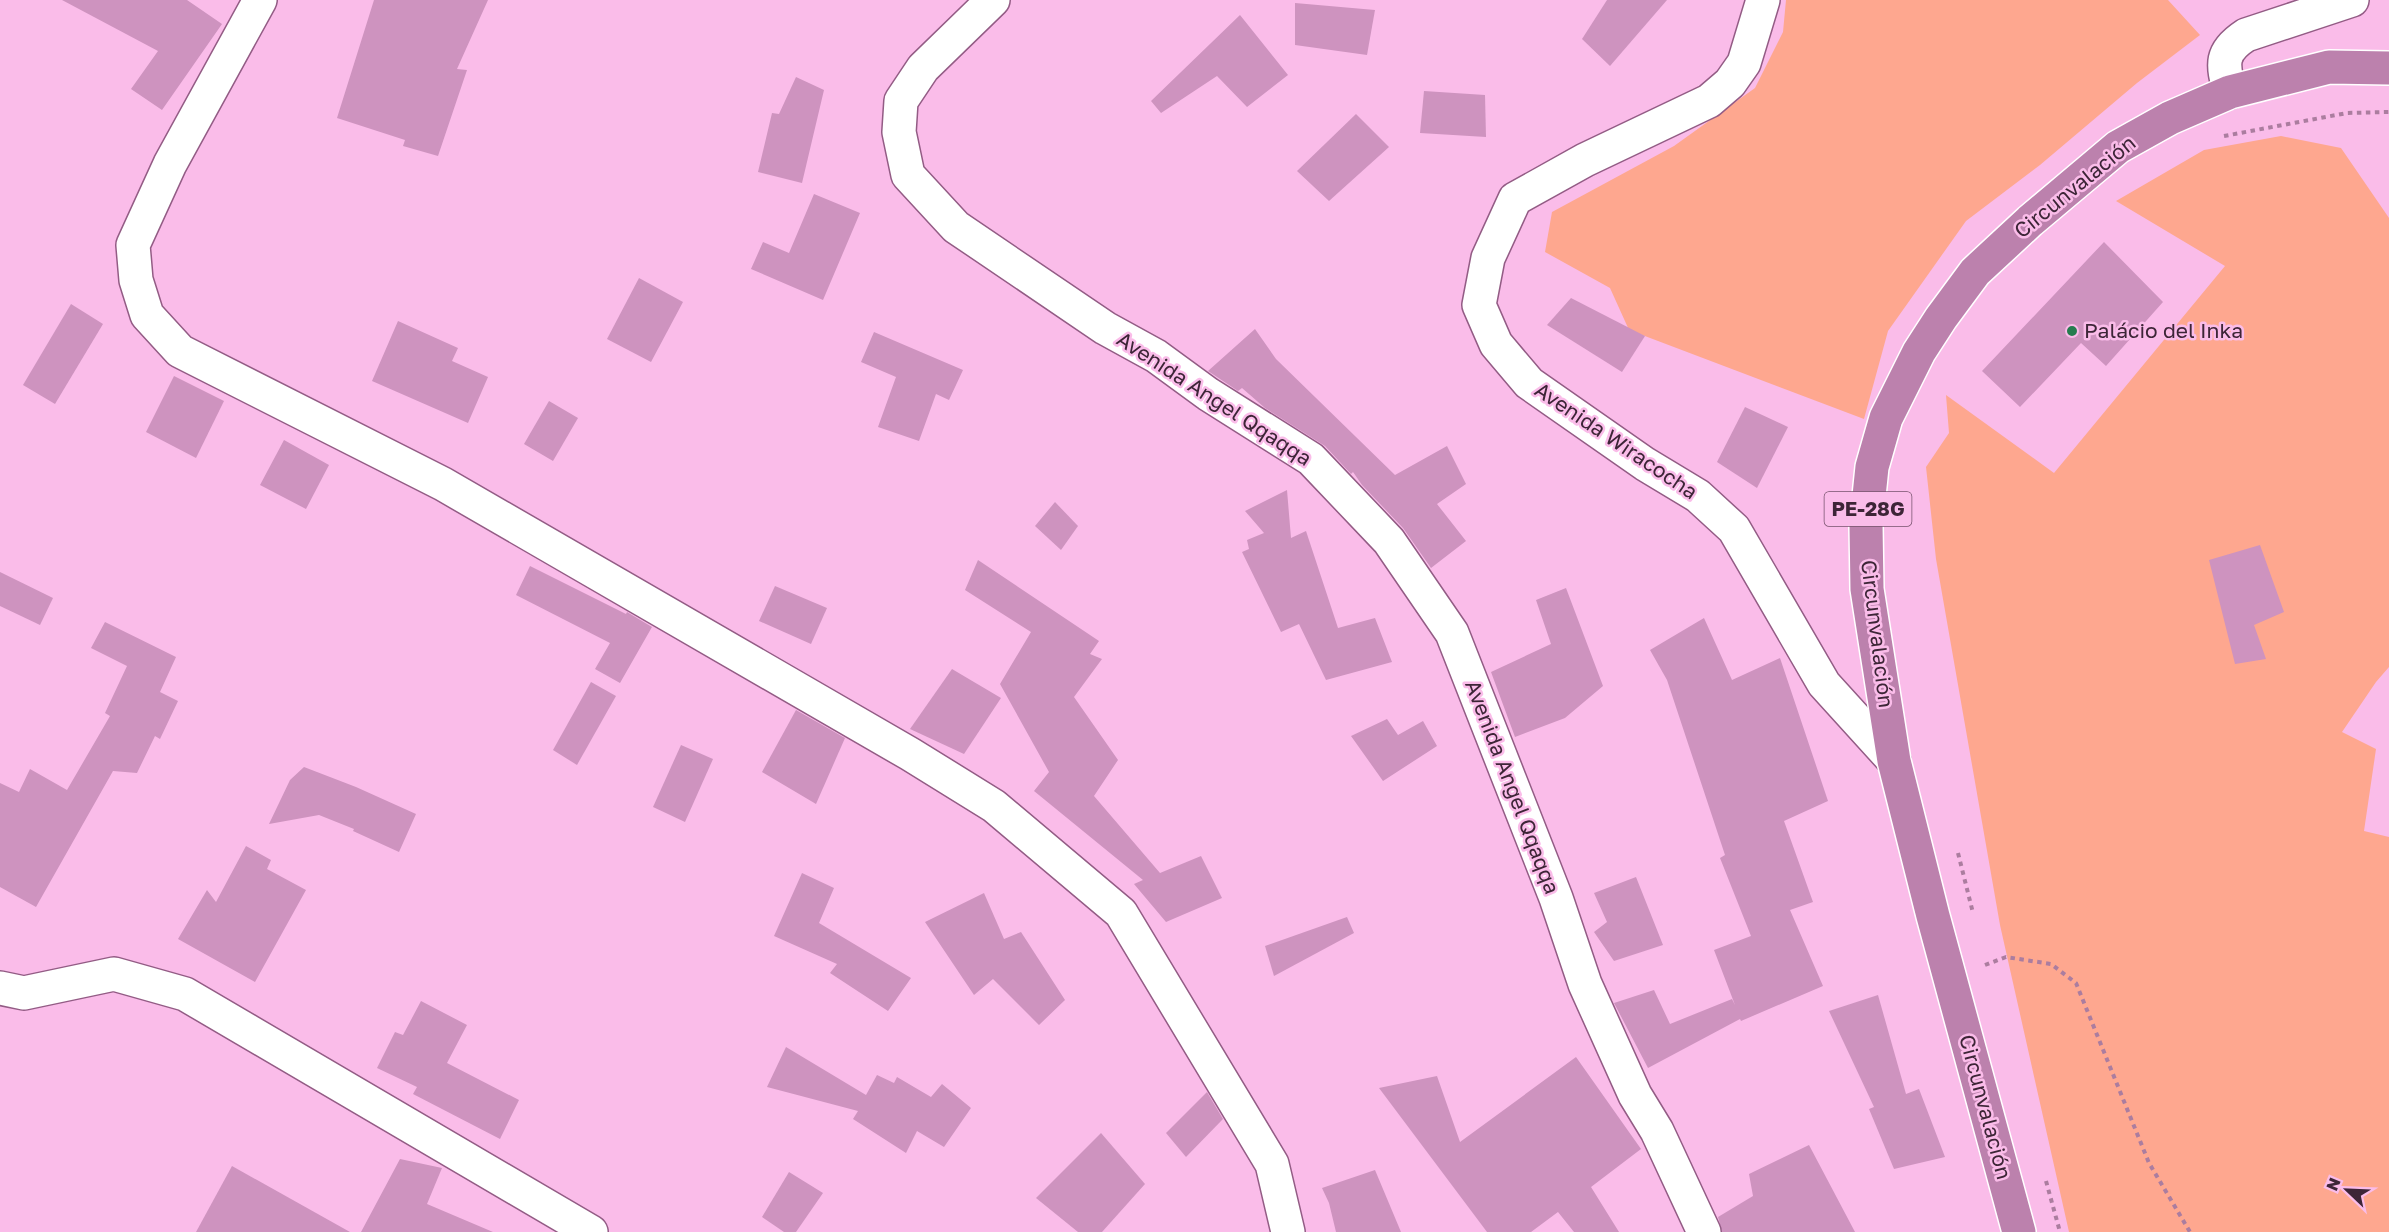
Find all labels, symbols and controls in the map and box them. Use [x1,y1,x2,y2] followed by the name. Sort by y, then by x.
[2008,129,2140,243] street label: Circunvalación
[2084,317,2243,343] place label: Palácio del Inka
[2065,324,2079,338] marker: Palácio del Inka
[1112,325,1317,471] street label: Avenida Angel Qqaqqa
[1530,376,1703,504] street label: Avenida Wiracocha
[1824,492,1912,526] road number: PE-28G
[1856,558,1900,709] street label: Circunvalación
[1460,676,1566,897] street label: Avenida Angel Qqaqqa
[1954,1032,2018,1182] street label: Circunvalación
[2317,1160,2377,1220] north arrow
[2322,1175,2345,1194] text: N

